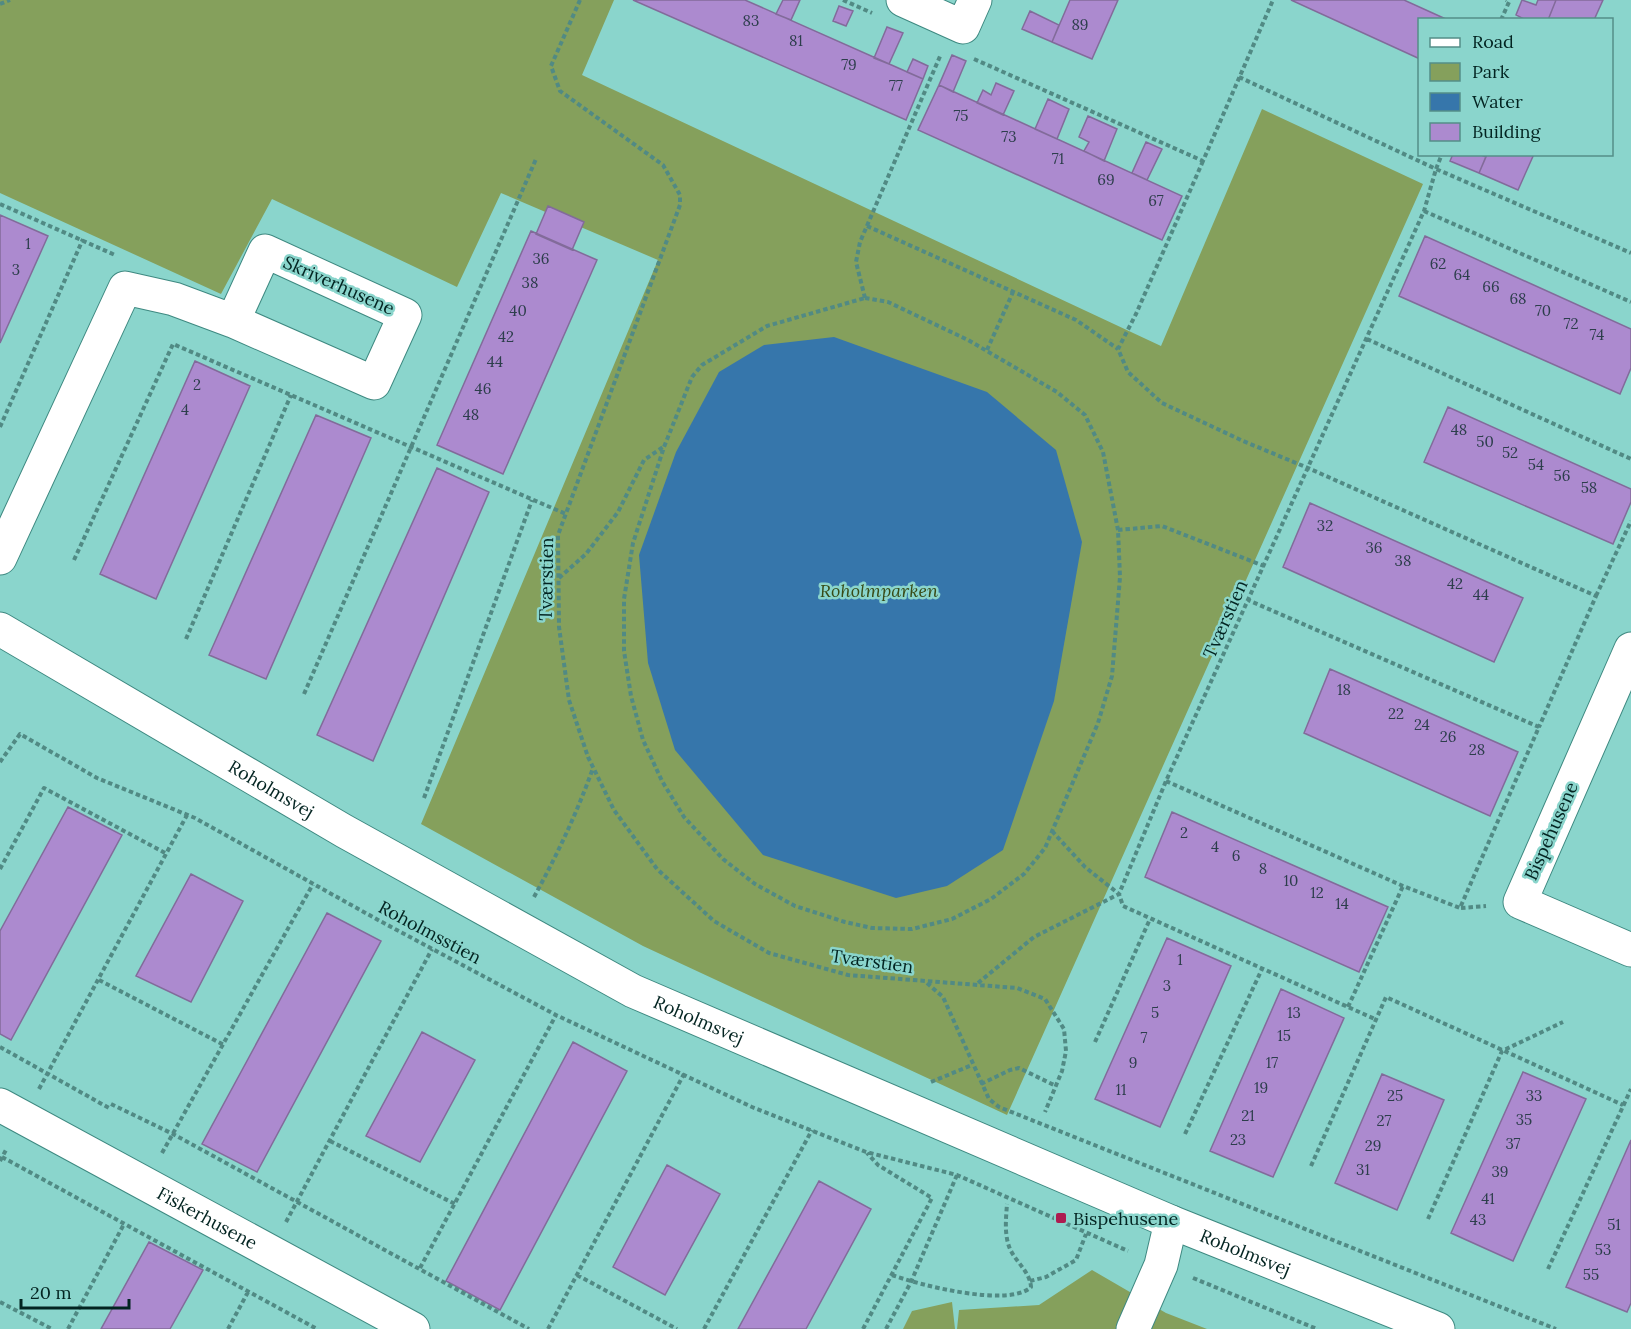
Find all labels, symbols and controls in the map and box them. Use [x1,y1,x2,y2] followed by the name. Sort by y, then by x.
[743,11,759,30] house number: 83
[1072,15,1089,34] house number: 89
[1418,18,1613,156] legend
[1472,30,1514,53] text: Road
[789,31,803,50] house number: 81
[841,55,857,74] house number: 79
[1472,60,1510,83] text: Park
[889,76,903,95] house number: 77
[1472,90,1523,113] text: Water
[953,106,969,125] house number: 75
[1472,120,1542,143] text: Building
[1001,127,1017,146] house number: 73
[1052,149,1064,168] house number: 71
[1097,170,1115,189] house number: 69
[1148,191,1164,210] house number: 67
[25,234,31,253] house number: 1
[532,249,550,268] house number: 36
[280,250,398,320] street label: Skriverhusene
[1430,254,1446,273] house number: 62
[12,260,20,279] house number: 3
[1454,265,1470,284] house number: 64
[522,273,538,292] house number: 38
[1482,277,1500,296] house number: 66
[1509,289,1527,308] house number: 68
[509,301,527,320] house number: 40
[1535,301,1551,320] house number: 70
[1564,314,1578,333] house number: 72
[1590,325,1604,344] house number: 74
[498,327,514,346] house number: 42
[487,352,503,371] house number: 44
[193,375,201,394] house number: 2
[475,379,491,398] house number: 46
[181,400,189,419] house number: 4
[463,405,479,424] house number: 48
[1451,420,1467,439] house number: 48
[1476,432,1494,451] house number: 50
[1502,443,1518,462] house number: 52
[1528,455,1544,474] house number: 54
[1554,466,1570,485] house number: 56
[1581,478,1597,497] house number: 58
[1317,516,1333,535] house number: 32
[534,537,558,621] street label: Tværstien
[1365,538,1383,557] house number: 36
[1395,551,1411,570] house number: 38
[1447,574,1463,593] house number: 42
[1198,576,1252,662] street label: Tværstien
[820,579,938,602] park label: Roholmparken
[1473,585,1489,604] house number: 44
[1337,680,1351,699] house number: 18
[1388,704,1404,723] house number: 22
[1414,715,1430,734] house number: 24
[1440,727,1456,746] house number: 26
[1469,740,1485,759] house number: 28
[224,754,319,823] street label: Roholmsvej
[1519,778,1583,884] street label: Bispehusene
[1180,823,1188,842] house number: 2
[1211,837,1219,856] house number: 4
[1232,846,1240,865] house number: 6
[1259,859,1267,878] house number: 8
[1284,871,1298,890] house number: 10
[1310,883,1324,902] house number: 12
[1335,894,1349,913] house number: 14
[375,895,486,969] street label: Roholmsstien
[829,944,915,978] street label: Tværstien
[1177,950,1183,969] house number: 1
[1163,976,1171,995] house number: 3
[650,990,748,1049] street label: Roholmsvej
[1151,1003,1159,1022] house number: 5
[1287,1003,1301,1022] house number: 13
[1277,1026,1291,1045] house number: 15
[1141,1028,1148,1047] house number: 7
[1129,1053,1137,1072] house number: 9
[1266,1053,1278,1072] house number: 17
[1254,1078,1268,1097] house number: 19
[1116,1080,1126,1099] house number: 11
[1387,1086,1403,1105] house number: 25
[1526,1086,1542,1105] house number: 33
[1241,1106,1255,1125] house number: 21
[1516,1110,1532,1129] house number: 35
[1377,1111,1392,1130] house number: 27
[1230,1130,1246,1149] house number: 23
[1506,1134,1521,1153] house number: 37
[1365,1136,1381,1155] house number: 29
[1356,1160,1370,1179] house number: 31
[1491,1162,1509,1181] house number: 39
[153,1181,262,1254] street label: Fiskerhusene
[1481,1189,1495,1208] house number: 41
[1073,1207,1178,1230] place label: Bispehusene
[1470,1210,1486,1229] house number: 43
[1054,1211,1068,1225] marker: Bispehusene
[1607,1215,1621,1234] house number: 51
[1197,1223,1294,1280] street label: Roholmsvej
[1595,1240,1611,1259] house number: 53
[1583,1265,1599,1284] house number: 55
[21,1272,129,1310] scale bar
[30,1281,72,1304] text: 20 m

